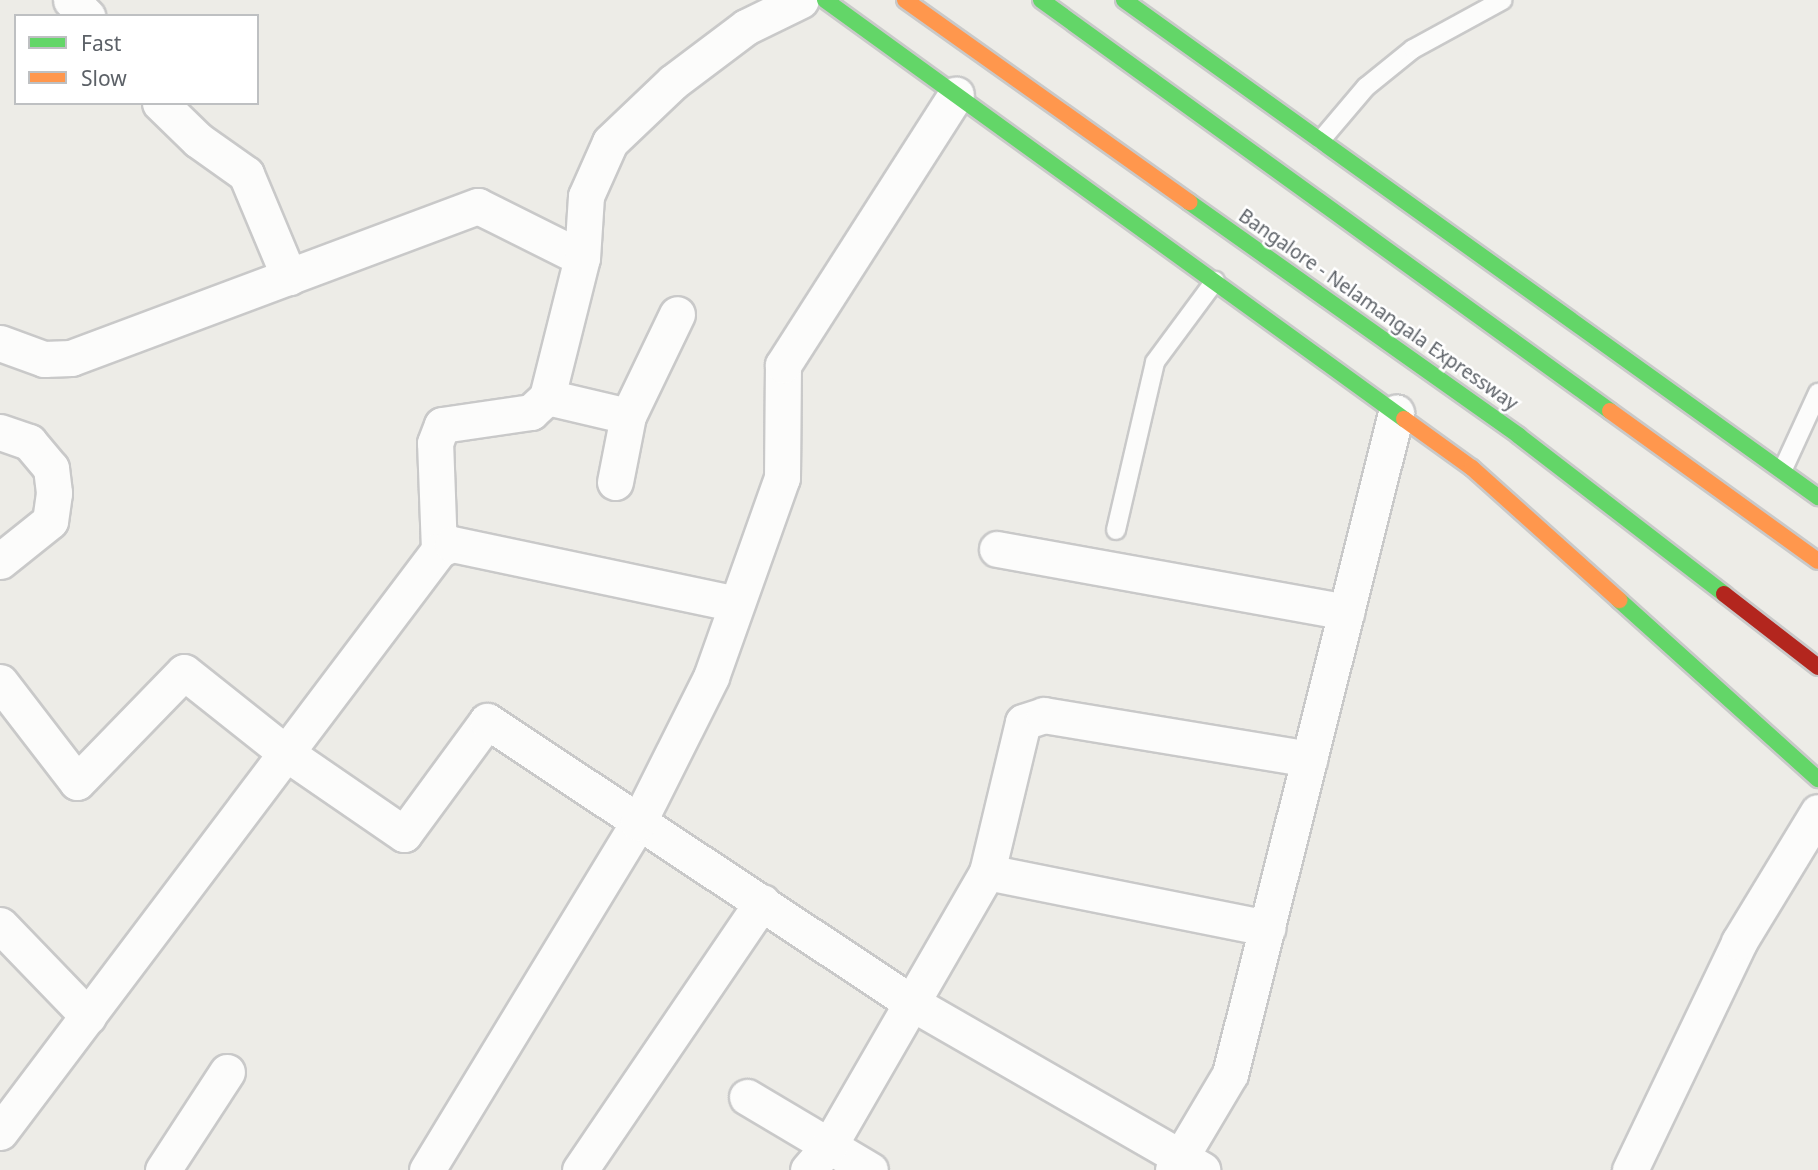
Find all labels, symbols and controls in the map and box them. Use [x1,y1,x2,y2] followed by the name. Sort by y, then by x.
[14,14,259,105] legend
[81,29,121,57] text: Fast
[81,64,127,92] text: Slow
[1234,204,1522,416] street label: Bangalore - Nelamangala Expressway

